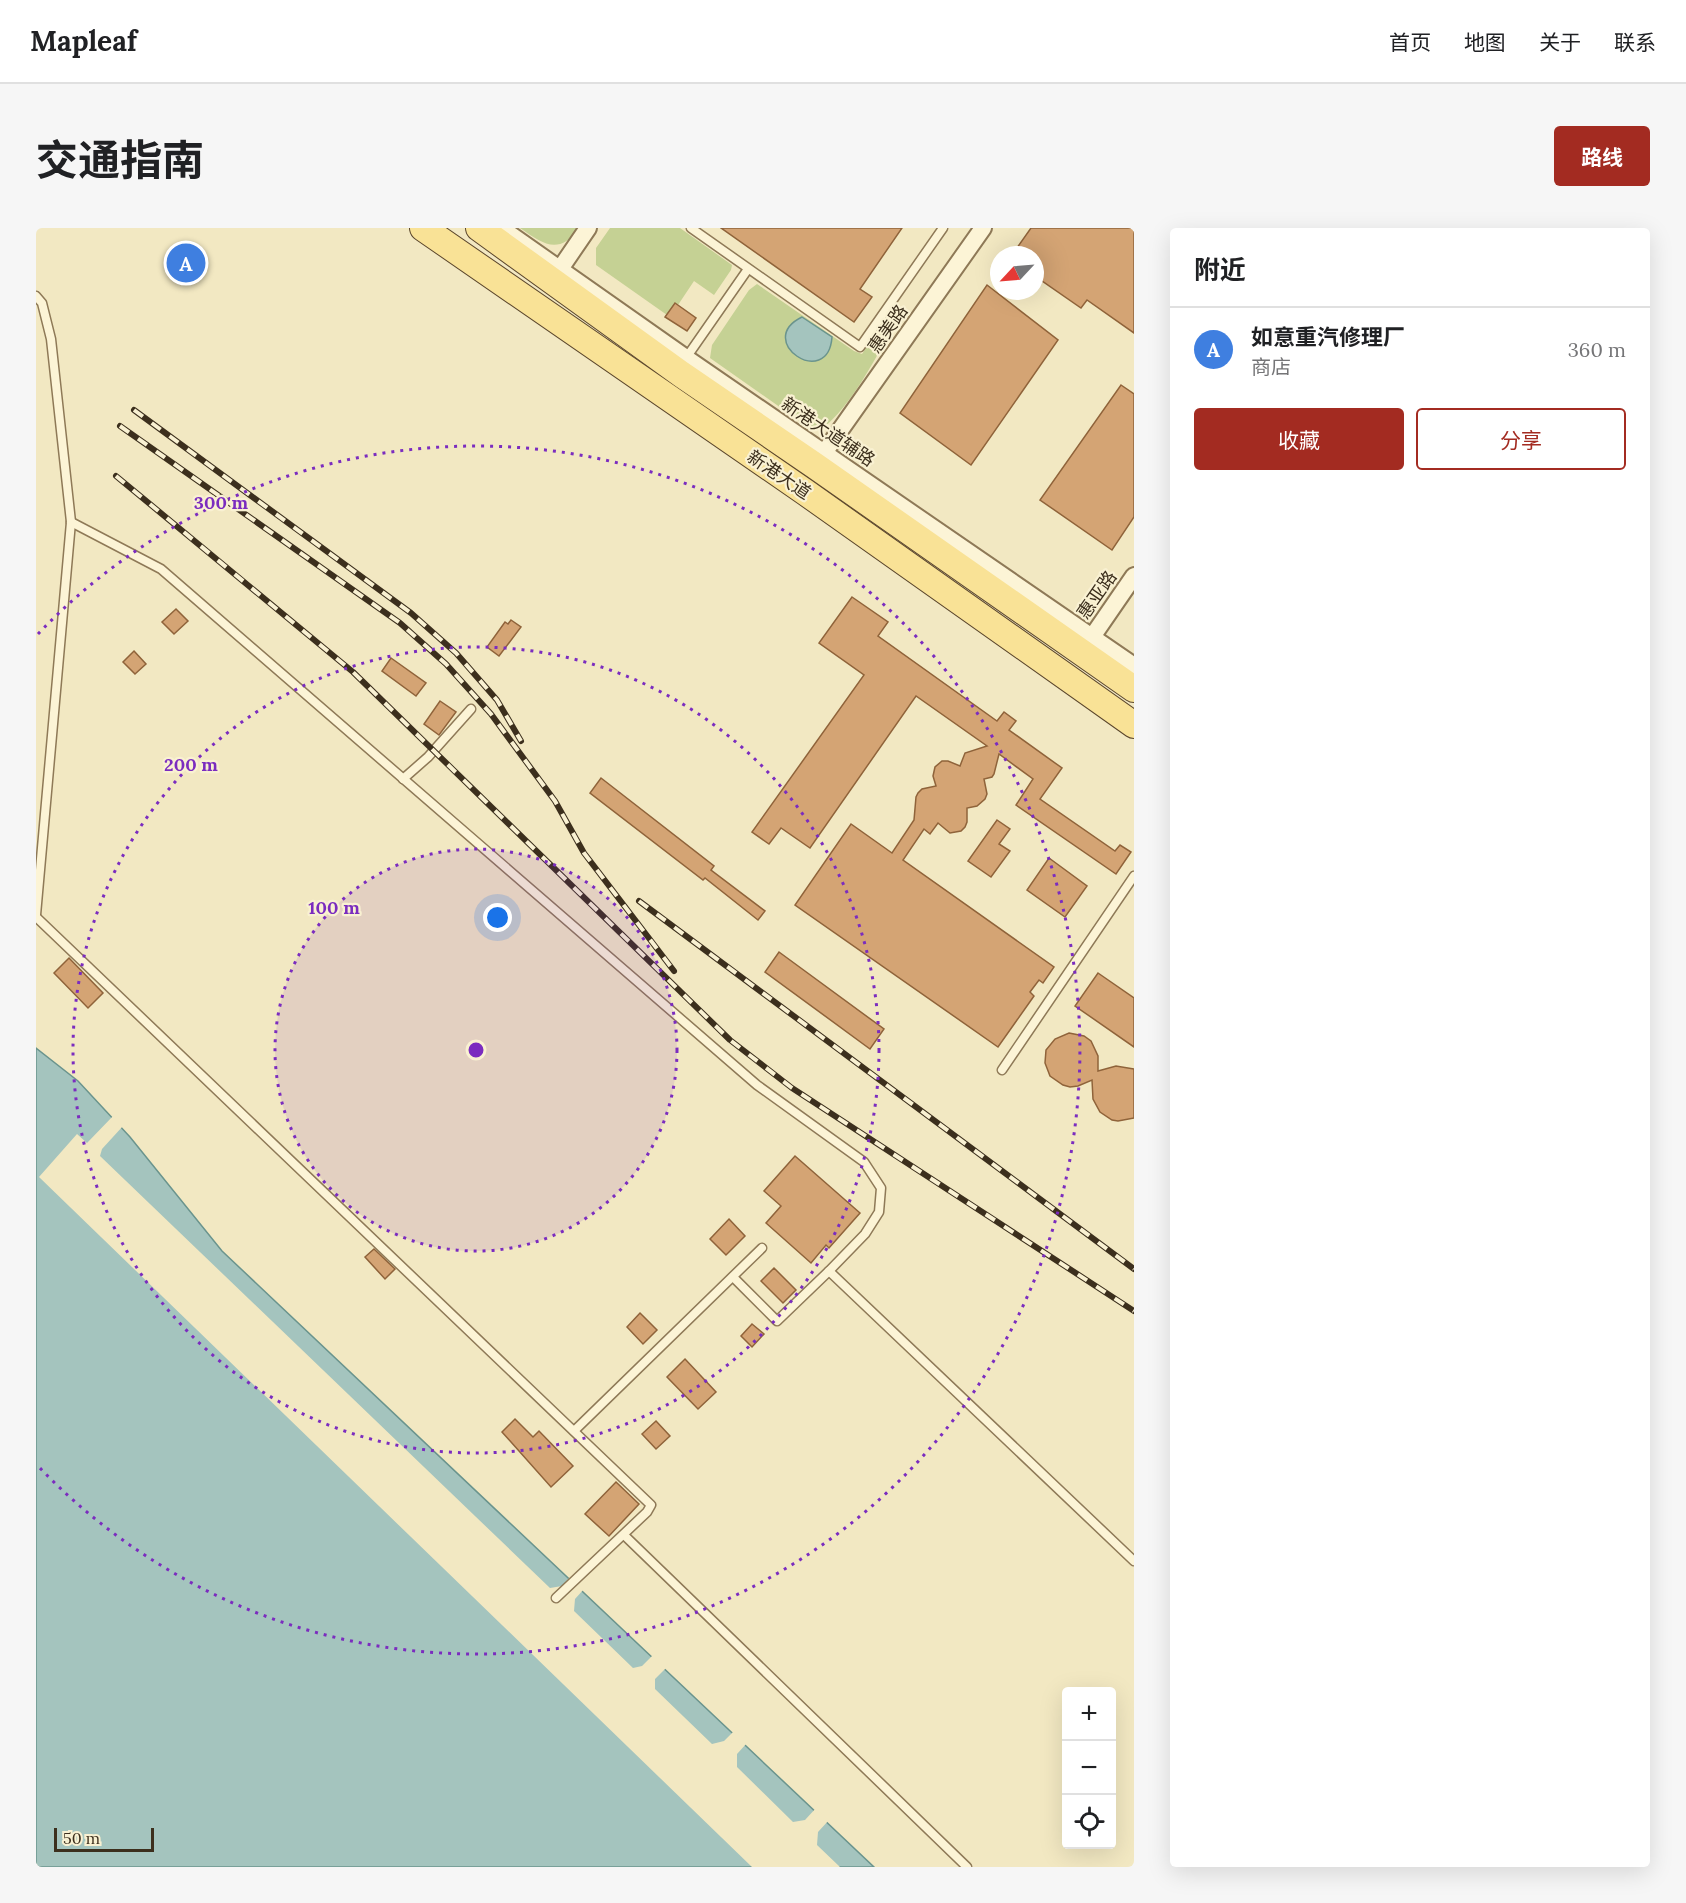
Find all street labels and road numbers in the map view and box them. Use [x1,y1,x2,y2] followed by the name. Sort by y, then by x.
[863,300,912,357] street label: 惠美路
[777,392,879,471] street label: 新港大道辅路
[743,445,816,504] street label: 新港大道
[1072,566,1121,623] street label: 惠亚路

